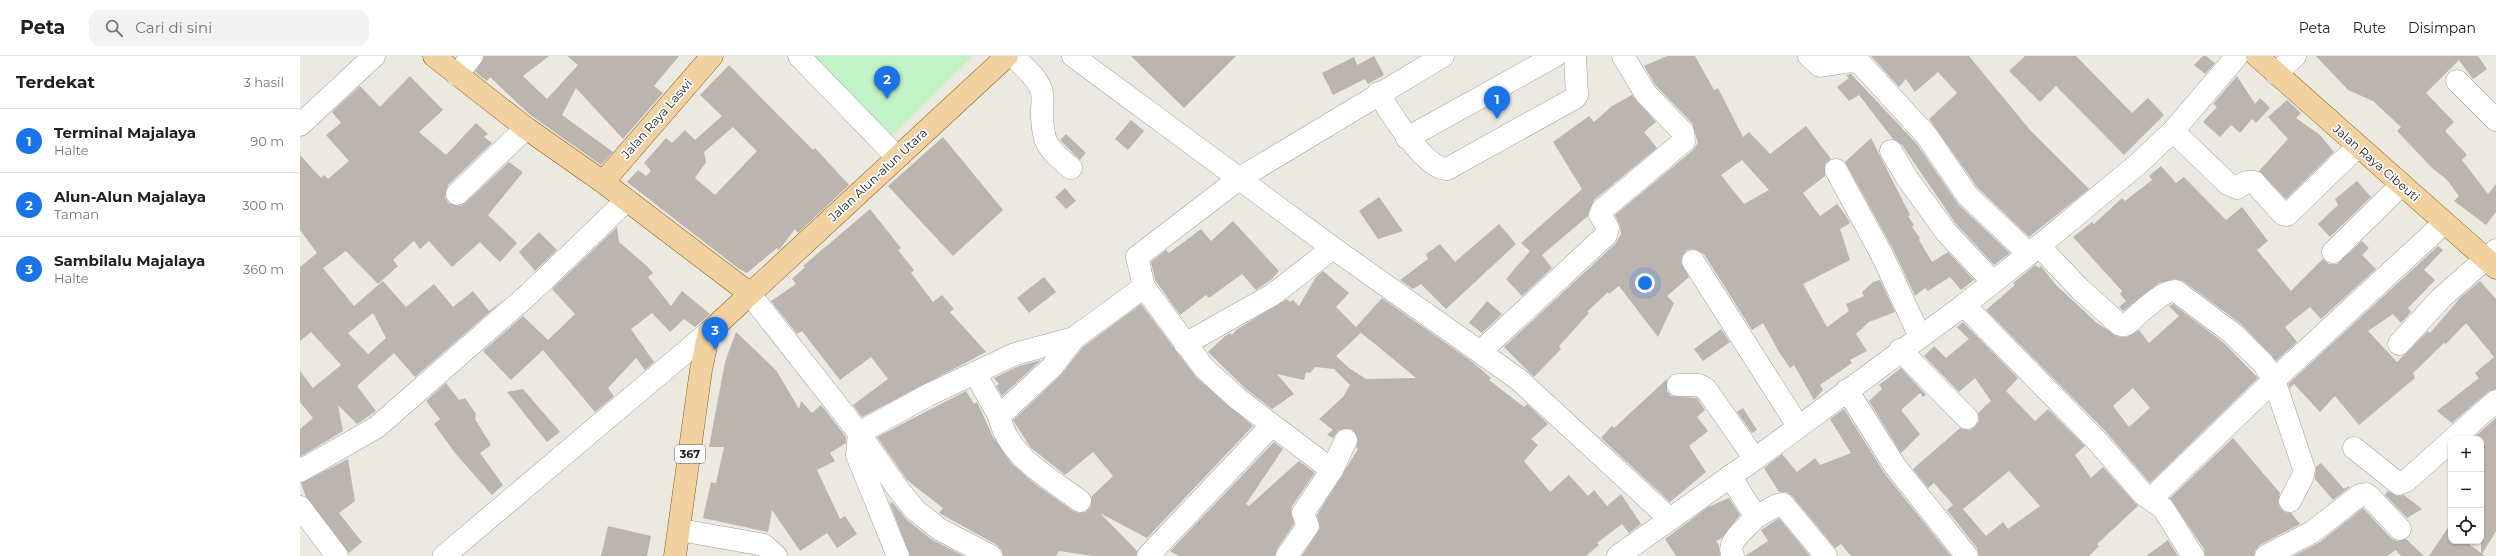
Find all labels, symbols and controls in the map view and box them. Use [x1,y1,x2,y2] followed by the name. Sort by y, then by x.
[89,10,369,46] search box
[20,16,65,39] text: Peta
[103,17,125,39] icon: search
[135,18,212,37] text: Cari di sini
[2299,19,2331,37] text: Peta
[2353,19,2386,37] text: Rute
[2408,19,2476,37] text: Disimpan
[874,66,900,99] pin: 2
[16,72,95,92] text: Terdekat
[243,74,284,90] text: 3 hasil
[617,76,695,162] street label: Jalan Raya Laswi
[1484,86,1510,119] pin: 1
[2329,120,2423,204] street label: Jalan Raya Cibeuti
[54,123,196,142] text: Terminal Majalaya
[824,125,930,225] street label: Jalan Alun-alun Utara
[26,133,32,149] text: 1
[250,133,284,149] text: 90 m
[54,142,89,158] text: Halte
[54,187,206,206] text: Alun-Alun Majalaya
[25,197,33,213] text: 2
[242,197,284,213] text: 300 m
[54,206,99,222] text: Taman
[54,251,205,270] text: Sambilalu Majalaya
[25,261,33,277] text: 3
[243,261,284,277] text: 360 m
[54,270,89,286] text: Halte
[1635,273,1655,293] your location
[702,317,728,350] pin: 3
[2448,436,2484,544] map controls
[2448,436,2484,472] button: +
[675,445,705,463] road number: 367
[2448,472,2484,508] button: −
[2448,508,2484,544] button: locate

